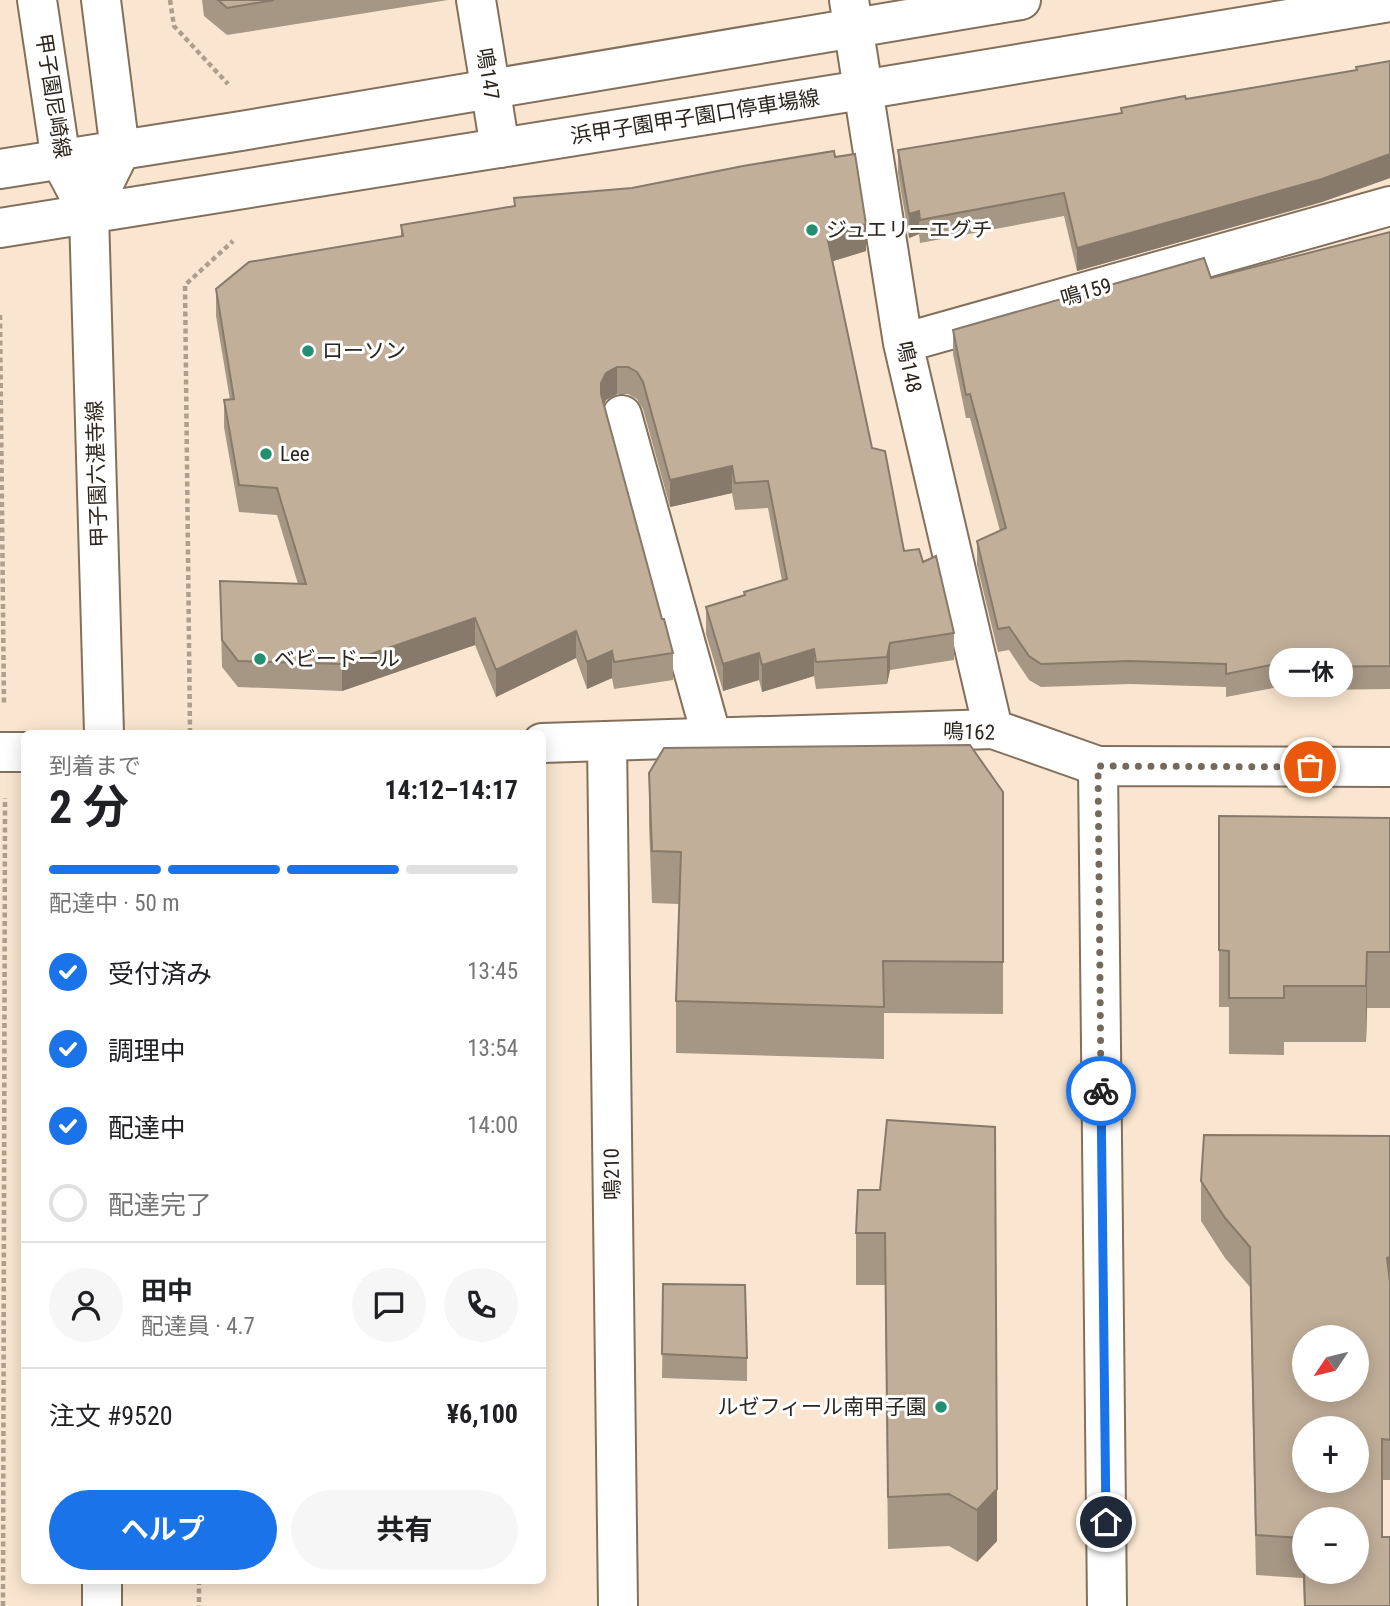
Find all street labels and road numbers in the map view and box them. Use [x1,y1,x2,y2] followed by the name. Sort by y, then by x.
[31,32,75,160] street label: 甲子園尼崎線
[472,46,504,102] street label: 鳴147
[569,85,821,149] street label: 浜甲子園甲子園口停車場線
[1058,273,1114,311] street label: 鳴159
[892,339,926,395] street label: 鳴148
[82,400,112,548] street label: 甲子園六湛寺線
[943,719,995,745] street label: 鳴162
[600,1148,624,1200] street label: 鳴210

